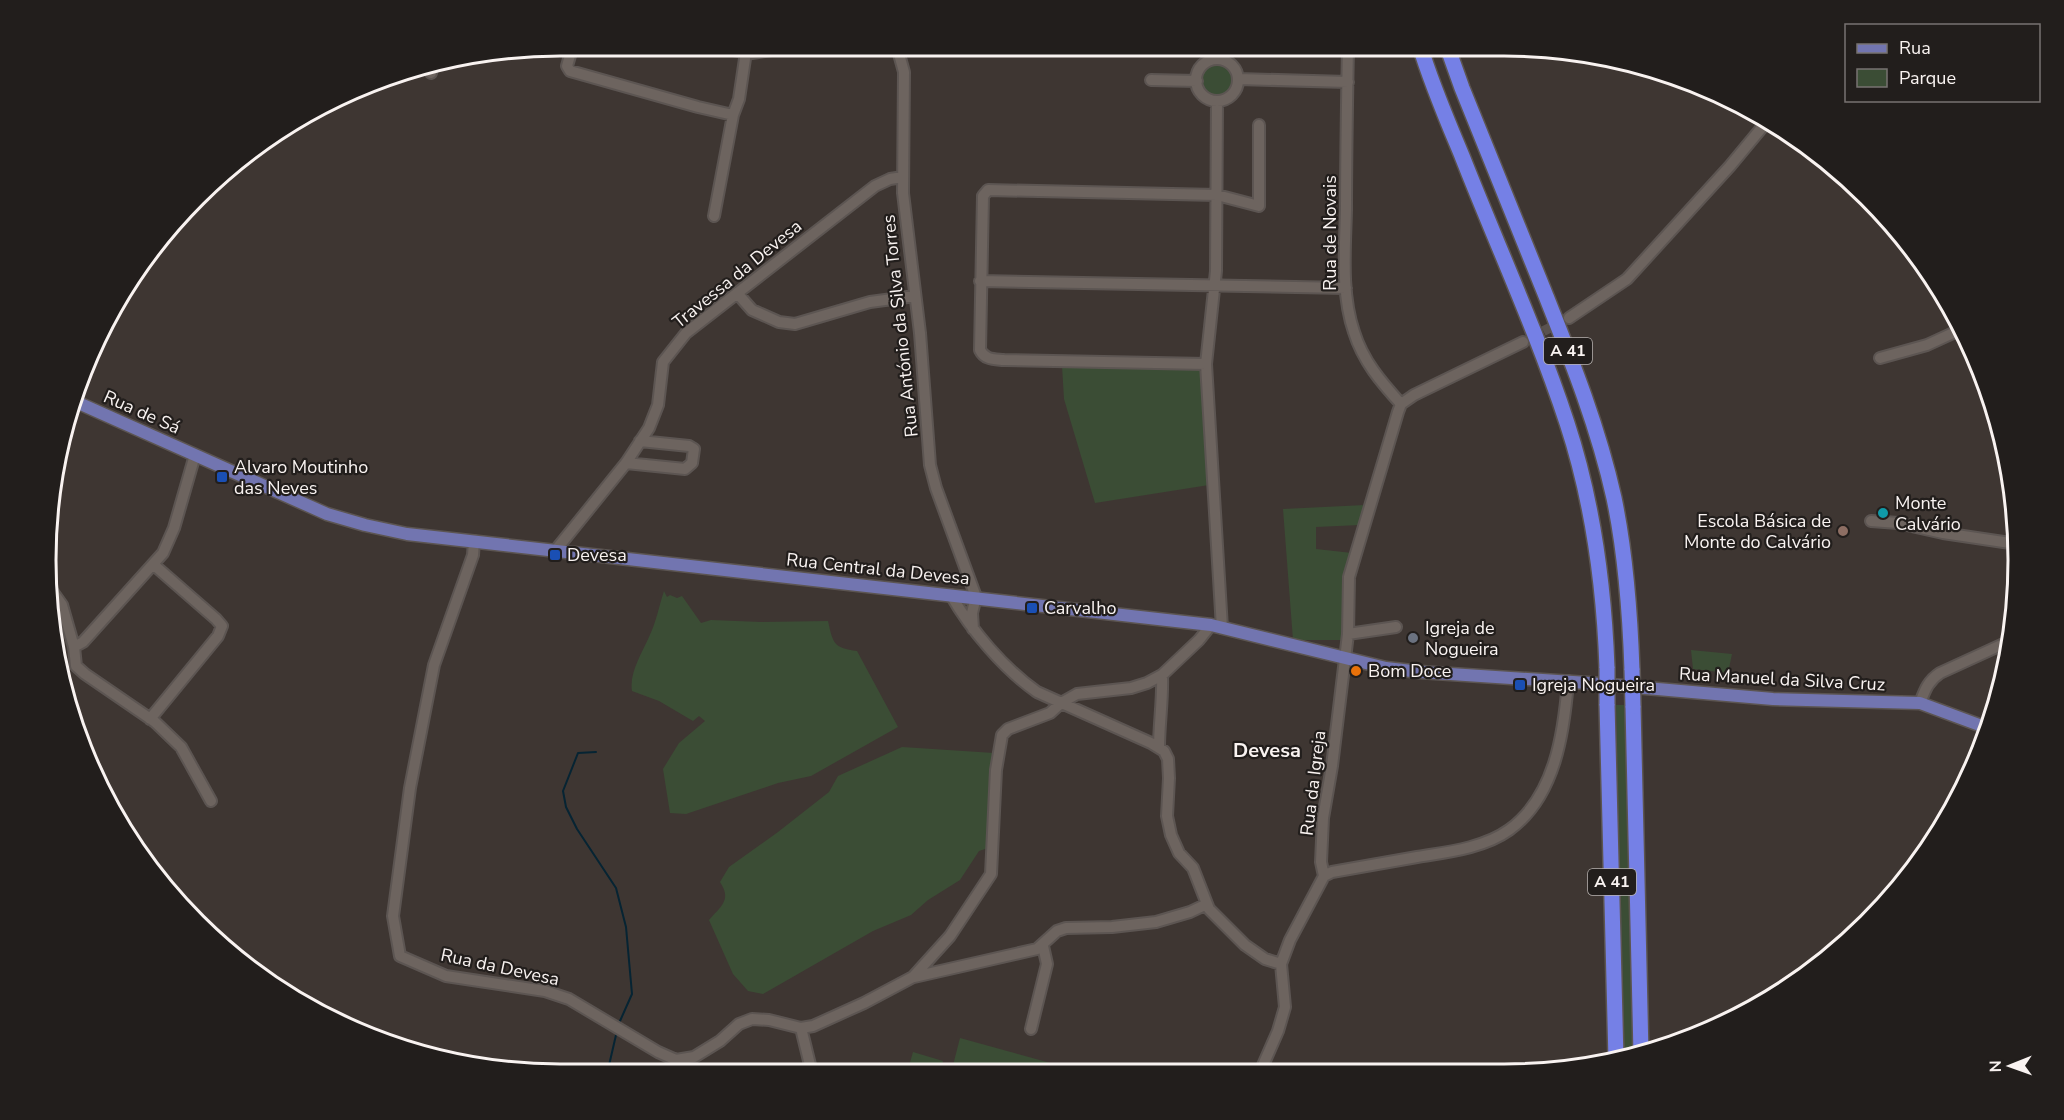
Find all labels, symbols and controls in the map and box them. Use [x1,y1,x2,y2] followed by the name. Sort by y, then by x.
[1845,24,2040,102] legend
[1899,36,1931,60] text: Rua
[1899,66,1956,90] text: Parque
[1318,175,1342,291] street label: Rua de Novais
[667,214,807,334] street label: Travessa da Devesa
[876,214,924,438] street label: Rua António da Silva Torres
[1544,338,1592,364] road number: A 41
[100,384,184,440] street label: Rua de Sá
[234,455,368,500] place label: Alvaro Moutinho das Neves
[215,470,229,484] marker: Alvaro Moutinho das Neves
[1895,491,1961,536] place label: Monte Calvário
[1876,506,1890,520] marker: Monte Calvário
[1684,509,1831,554] place label: Escola Básica de Monte do Calvário
[1836,524,1850,538] marker: Escola Básica de Monte do Calvário
[567,543,627,567] place label: Devesa
[785,547,971,591] street label: Rua Central da Devesa
[548,548,562,562] marker: Devesa
[1044,596,1117,620] place label: Carvalho
[1025,601,1039,615] marker: Carvalho
[1425,616,1499,661] place label: Igreja de Nogueira
[1406,631,1420,645] marker: Igreja de Nogueira
[1368,659,1451,683] place label: Bom Doce
[1678,662,1886,696] street label: Rua Manuel da Silva Cruz
[1349,664,1363,678] marker: Bom Doce
[1532,673,1655,697] place label: Igreja Nogueira
[1513,678,1527,692] marker: Igreja Nogueira
[1295,729,1331,837] street label: Rua da Igreja
[1233,737,1301,764] district label: Devesa
[1588,869,1636,895] road number: A 41
[438,943,562,991] street label: Rua da Devesa
[1980,1036,2040,1096] north arrow
[1985,1060,2007,1072] text: N

